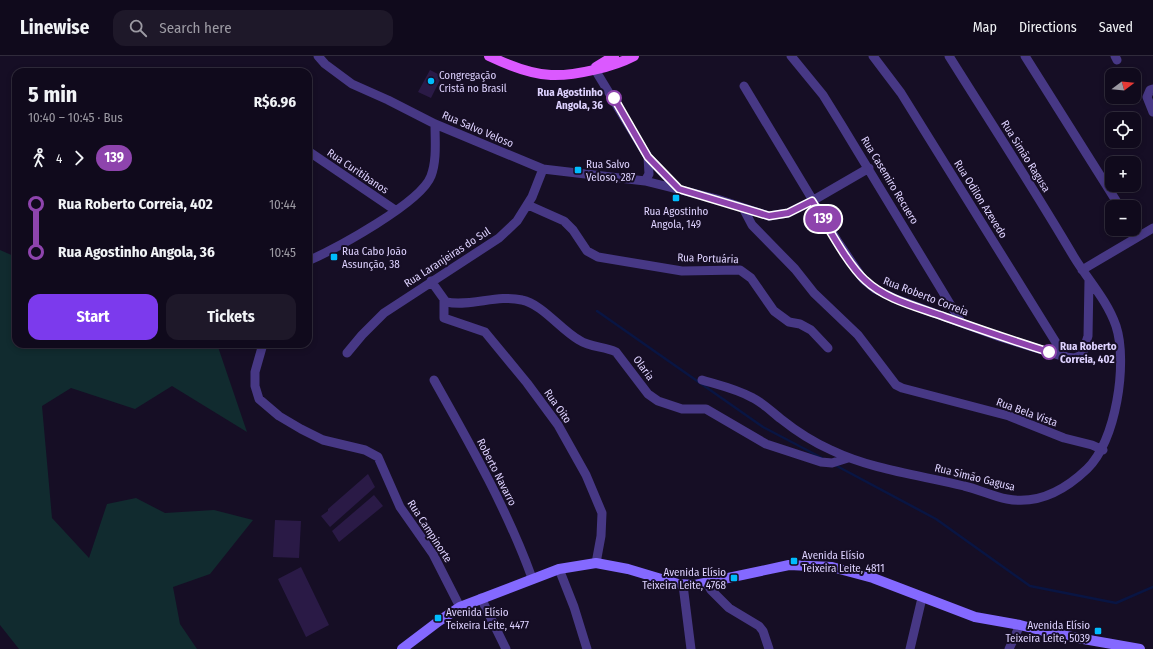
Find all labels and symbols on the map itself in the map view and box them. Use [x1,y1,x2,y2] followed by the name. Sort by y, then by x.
[1105,68,1141,104] north arrow
[439,69,507,95] place label: Congregação Cristã no Brasil
[426,76,436,86] marker: Congregação Cristã no Brasil
[537,86,603,112] place label: Rua Agostinho Angola, 36
[606,90,622,106] marker: Rua Agostinho Angola, 36
[440,109,516,150] street label: Rua Salvo Veloso
[998,118,1053,195] street label: Rua Simão Ragusa
[858,134,921,227] street label: Rua Casemiro Recuero
[325,146,391,197] street label: Rua Curitibanos
[586,158,636,184] place label: Rua Salvo Veloso, 287
[951,158,1010,241] street label: Rua Odilon Azevedo
[573,165,583,175] marker: Rua Salvo Veloso, 287
[671,193,681,203] marker: Rua Agostinho Angola, 149
[644,205,709,231] place label: Rua Agostinho Angola, 149
[800,206,846,232] line badge: 139
[402,225,493,290] street label: Rua Laranjeiras do Sul
[342,245,407,271] place label: Rua Cabo João Assunção, 38
[677,251,739,266] street label: Rua Portuária
[329,252,339,262] marker: Rua Cabo João Assunção, 38
[881,274,970,319] street label: Rua Roberto Correia
[1060,340,1117,366] place label: Rua Roberto Correia, 402
[1041,344,1057,360] marker: Rua Roberto Correia, 402
[630,353,657,383] street label: Olaria
[541,387,574,426] street label: Rua Oito
[995,395,1059,430] street label: Rua Bela Vista
[474,436,519,508] street label: Roberto Navarro
[933,461,1017,494] street label: Rua Simão Gagusa
[405,498,455,565] street label: Rua Campinorte
[802,549,885,575] place label: Avenida Elísio Teixeira Leite, 4811
[789,556,799,566] marker: Avenida Elísio Teixeira Leite, 4811
[642,566,726,592] place label: Avenida Elísio Teixeira Leite, 4768
[729,573,739,583] marker: Avenida Elísio Teixeira Leite, 4768
[446,606,529,632] place label: Avenida Elísio Teixeira Leite, 4477
[433,613,443,623] marker: Avenida Elísio Teixeira Leite, 4477
[1006,619,1090,645] place label: Avenida Elísio Teixeira Leite, 5039
[1093,626,1103,636] marker: Avenida Elísio Teixeira Leite, 5039

